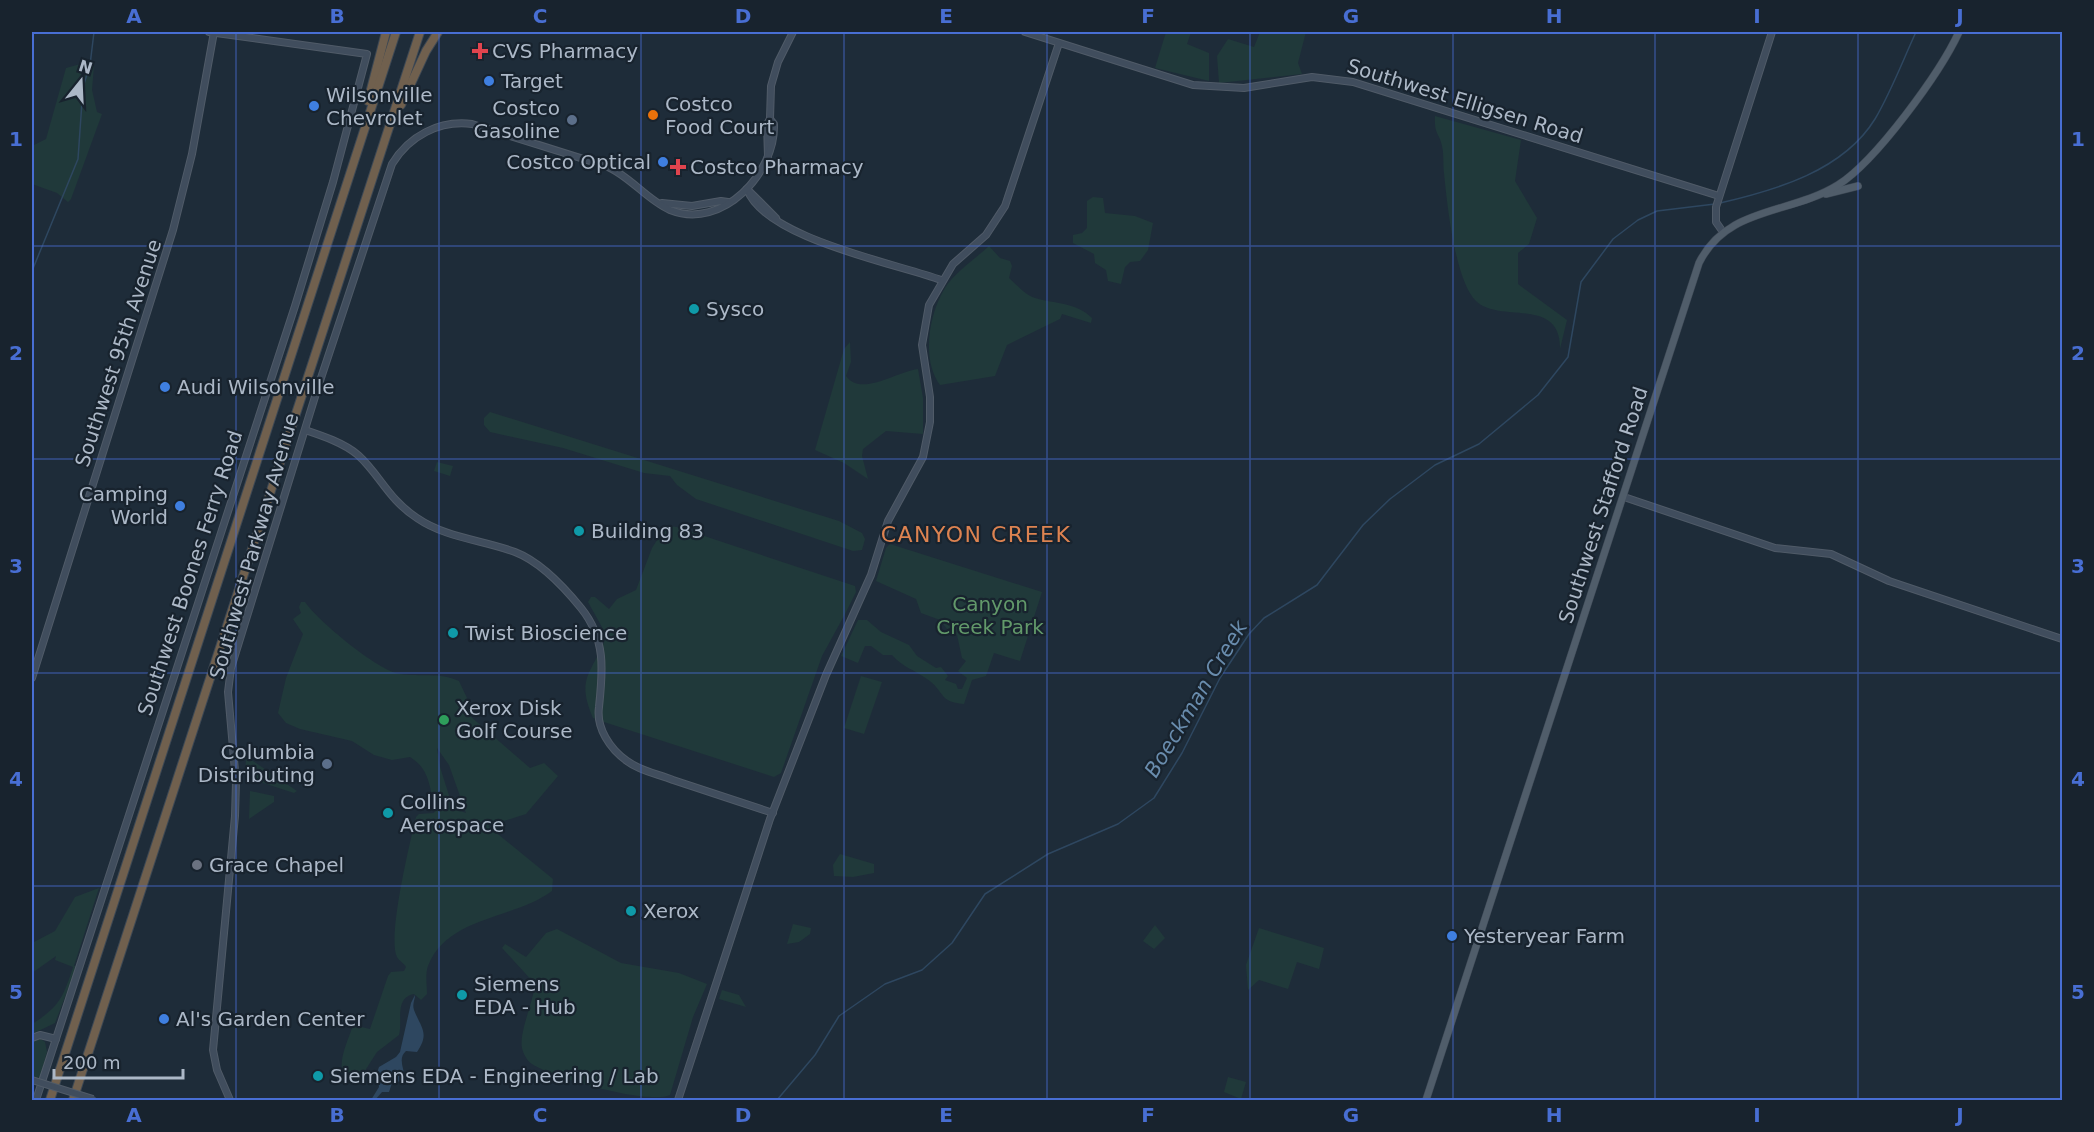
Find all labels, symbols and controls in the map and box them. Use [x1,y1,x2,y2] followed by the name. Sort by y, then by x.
[126,4,142,28] text: A
[329,4,345,28] text: B
[533,4,547,28] text: C
[735,4,751,28] text: D
[939,4,953,28] text: E
[1141,4,1155,28] text: F
[1343,4,1359,28] text: G
[1546,4,1562,28] text: H
[1753,4,1761,28] text: I
[1954,4,1964,28] text: J
[492,39,638,63] place label: CVS Pharmacy
[473,44,487,58] marker: CVS Pharmacy
[51,51,111,111] north arrow
[1344,54,1586,148] street label: Southwest Elligsen Road
[76,56,95,78] text: N
[500,69,563,93] place label: Target
[482,74,496,88] marker: Target
[326,83,433,130] place label: Wilsonville Chevrolet
[665,92,774,139] place label: Costco Food Court
[473,96,560,143] place label: Costco Gasoline
[307,99,321,113] marker: Wilsonville Chevrolet
[646,108,660,122] marker: Costco Food Court
[565,113,579,127] marker: Costco Gasoline
[9,127,23,151] text: 1
[2071,127,2085,151] text: 1
[506,150,651,174] place label: Costco Optical
[656,155,670,169] marker: Costco Optical
[690,155,864,179] place label: Costco Pharmacy
[671,160,685,174] marker: Costco Pharmacy
[70,236,166,470] street label: Southwest 95th Avenue
[706,297,764,321] place label: Sysco
[687,302,701,316] marker: Sysco
[9,341,23,365] text: 2
[2071,341,2085,365] text: 2
[177,375,335,399] place label: Audi Wilsonville
[158,380,172,394] marker: Audi Wilsonville
[1553,384,1653,626] street label: Southwest Stafford Road
[204,410,304,682] street label: Southwest Parkway Avenue
[132,427,248,719] street label: Southwest Boones Ferry Road
[79,482,168,529] place label: Camping World
[173,499,187,513] marker: Camping World
[591,519,704,543] place label: Building 83
[881,522,1071,547] district label: CANYON CREEK
[572,524,586,538] marker: Building 83
[9,554,23,578] text: 3
[2071,554,2085,578] text: 3
[936,592,1044,639] park label: Canyon Creek Park
[1140,616,1253,782] water label: Boeckman Creek
[464,621,627,645] place label: Twist Bioscience
[446,626,460,640] marker: Twist Bioscience
[456,696,573,743] place label: Xerox Disk Golf Course
[437,713,451,727] marker: Xerox Disk Golf Course
[198,740,315,787] place label: Columbia Distributing
[320,757,334,771] marker: Columbia Distributing
[9,767,23,791] text: 4
[2071,767,2085,791] text: 4
[400,790,504,837] place label: Collins Aerospace
[381,806,395,820] marker: Collins Aerospace
[209,853,344,877] place label: Grace Chapel
[190,858,204,872] marker: Grace Chapel
[643,899,700,923] place label: Xerox
[624,904,638,918] marker: Xerox
[1463,924,1625,948] place label: Yesteryear Farm
[1445,929,1459,943] marker: Yesteryear Farm
[474,972,576,1019] place label: Siemens EDA - Hub
[9,980,23,1004] text: 5
[2071,980,2085,1004] text: 5
[455,988,469,1002] marker: Siemens EDA - Hub
[176,1007,365,1031] place label: Al's Garden Center
[157,1012,171,1026] marker: Al's Garden Center
[54,1042,183,1080] scale bar
[63,1052,121,1073] text: 200 m
[330,1064,659,1088] place label: Siemens EDA - Engineering / Lab
[311,1069,325,1083] marker: Siemens EDA - Engineering / Lab
[126,1103,142,1127] text: A
[329,1103,345,1127] text: B
[533,1103,547,1127] text: C
[735,1103,751,1127] text: D
[939,1103,953,1127] text: E
[1141,1103,1155,1127] text: F
[1343,1103,1359,1127] text: G
[1546,1103,1562,1127] text: H
[1753,1103,1761,1127] text: I
[1954,1103,1964,1127] text: J

